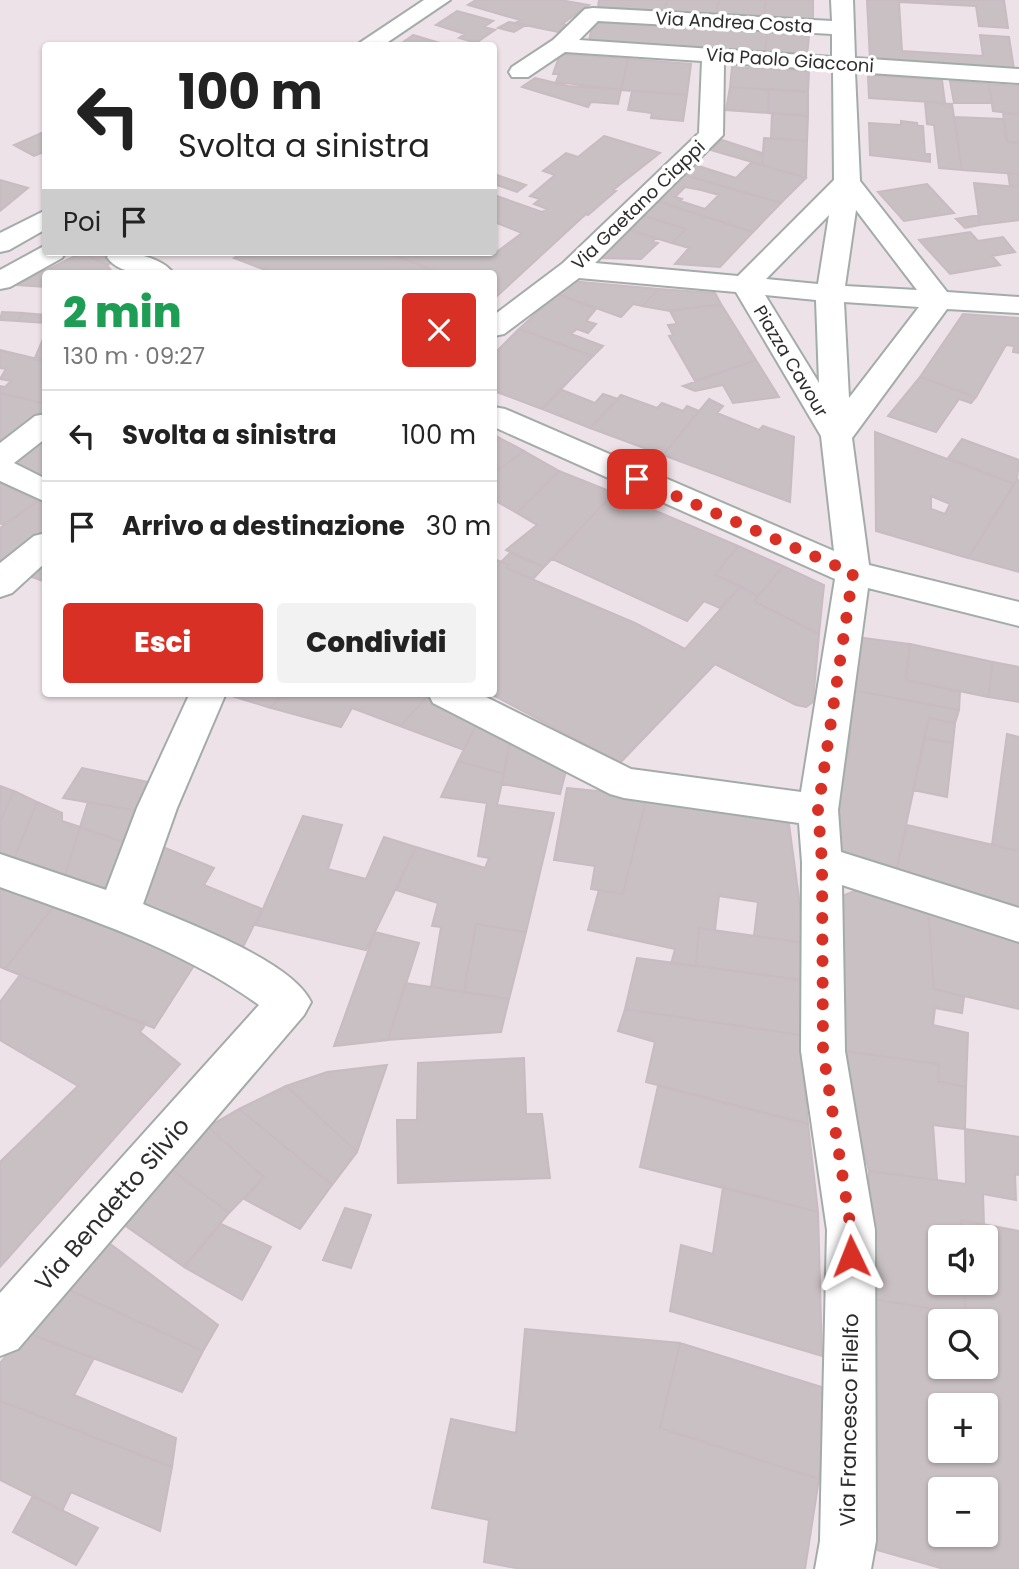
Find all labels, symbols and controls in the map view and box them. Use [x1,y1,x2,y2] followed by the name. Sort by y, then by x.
[655,5,813,39] street label: Via Andrea Costa
[705,42,875,78] street label: Via Paolo Giacconi
[178,58,323,126] text: 100 m
[63,70,154,161] icon: left
[178,123,430,168] text: Svolta a sinistra
[566,135,710,275] street label: Via Gaetano Ciappi
[115,203,153,241] icon: arrive
[63,204,101,240] text: Poi
[63,283,181,342] text: 2 min
[402,293,476,367] button: close
[748,300,834,422] street label: Piazza Cavour
[63,340,205,372] text: 130 m · 09:27
[63,417,101,455] icon: left
[122,417,337,453] text: Svolta a sinistra
[401,417,476,453] text: 100 m
[607,449,667,509] pin
[618,460,656,498] icon: arrive
[63,508,101,546] icon: arrive
[122,508,405,544] text: Arrivo a destinazione
[426,508,491,544] text: 30 m
[63,603,263,683] button: Esci
[277,603,476,683] button: Condividi
[27,1110,197,1298] street label: Via Bendetto Silvio
[814,1219,888,1293] position arrow
[928,1225,998,1547] map controls
[928,1225,998,1295] button: sound
[928,1309,998,1379] button: search
[833,1313,865,1527] street label: Via Francesco Filelfo
[928,1393,998,1463] button: +
[928,1477,998,1547] button: −

